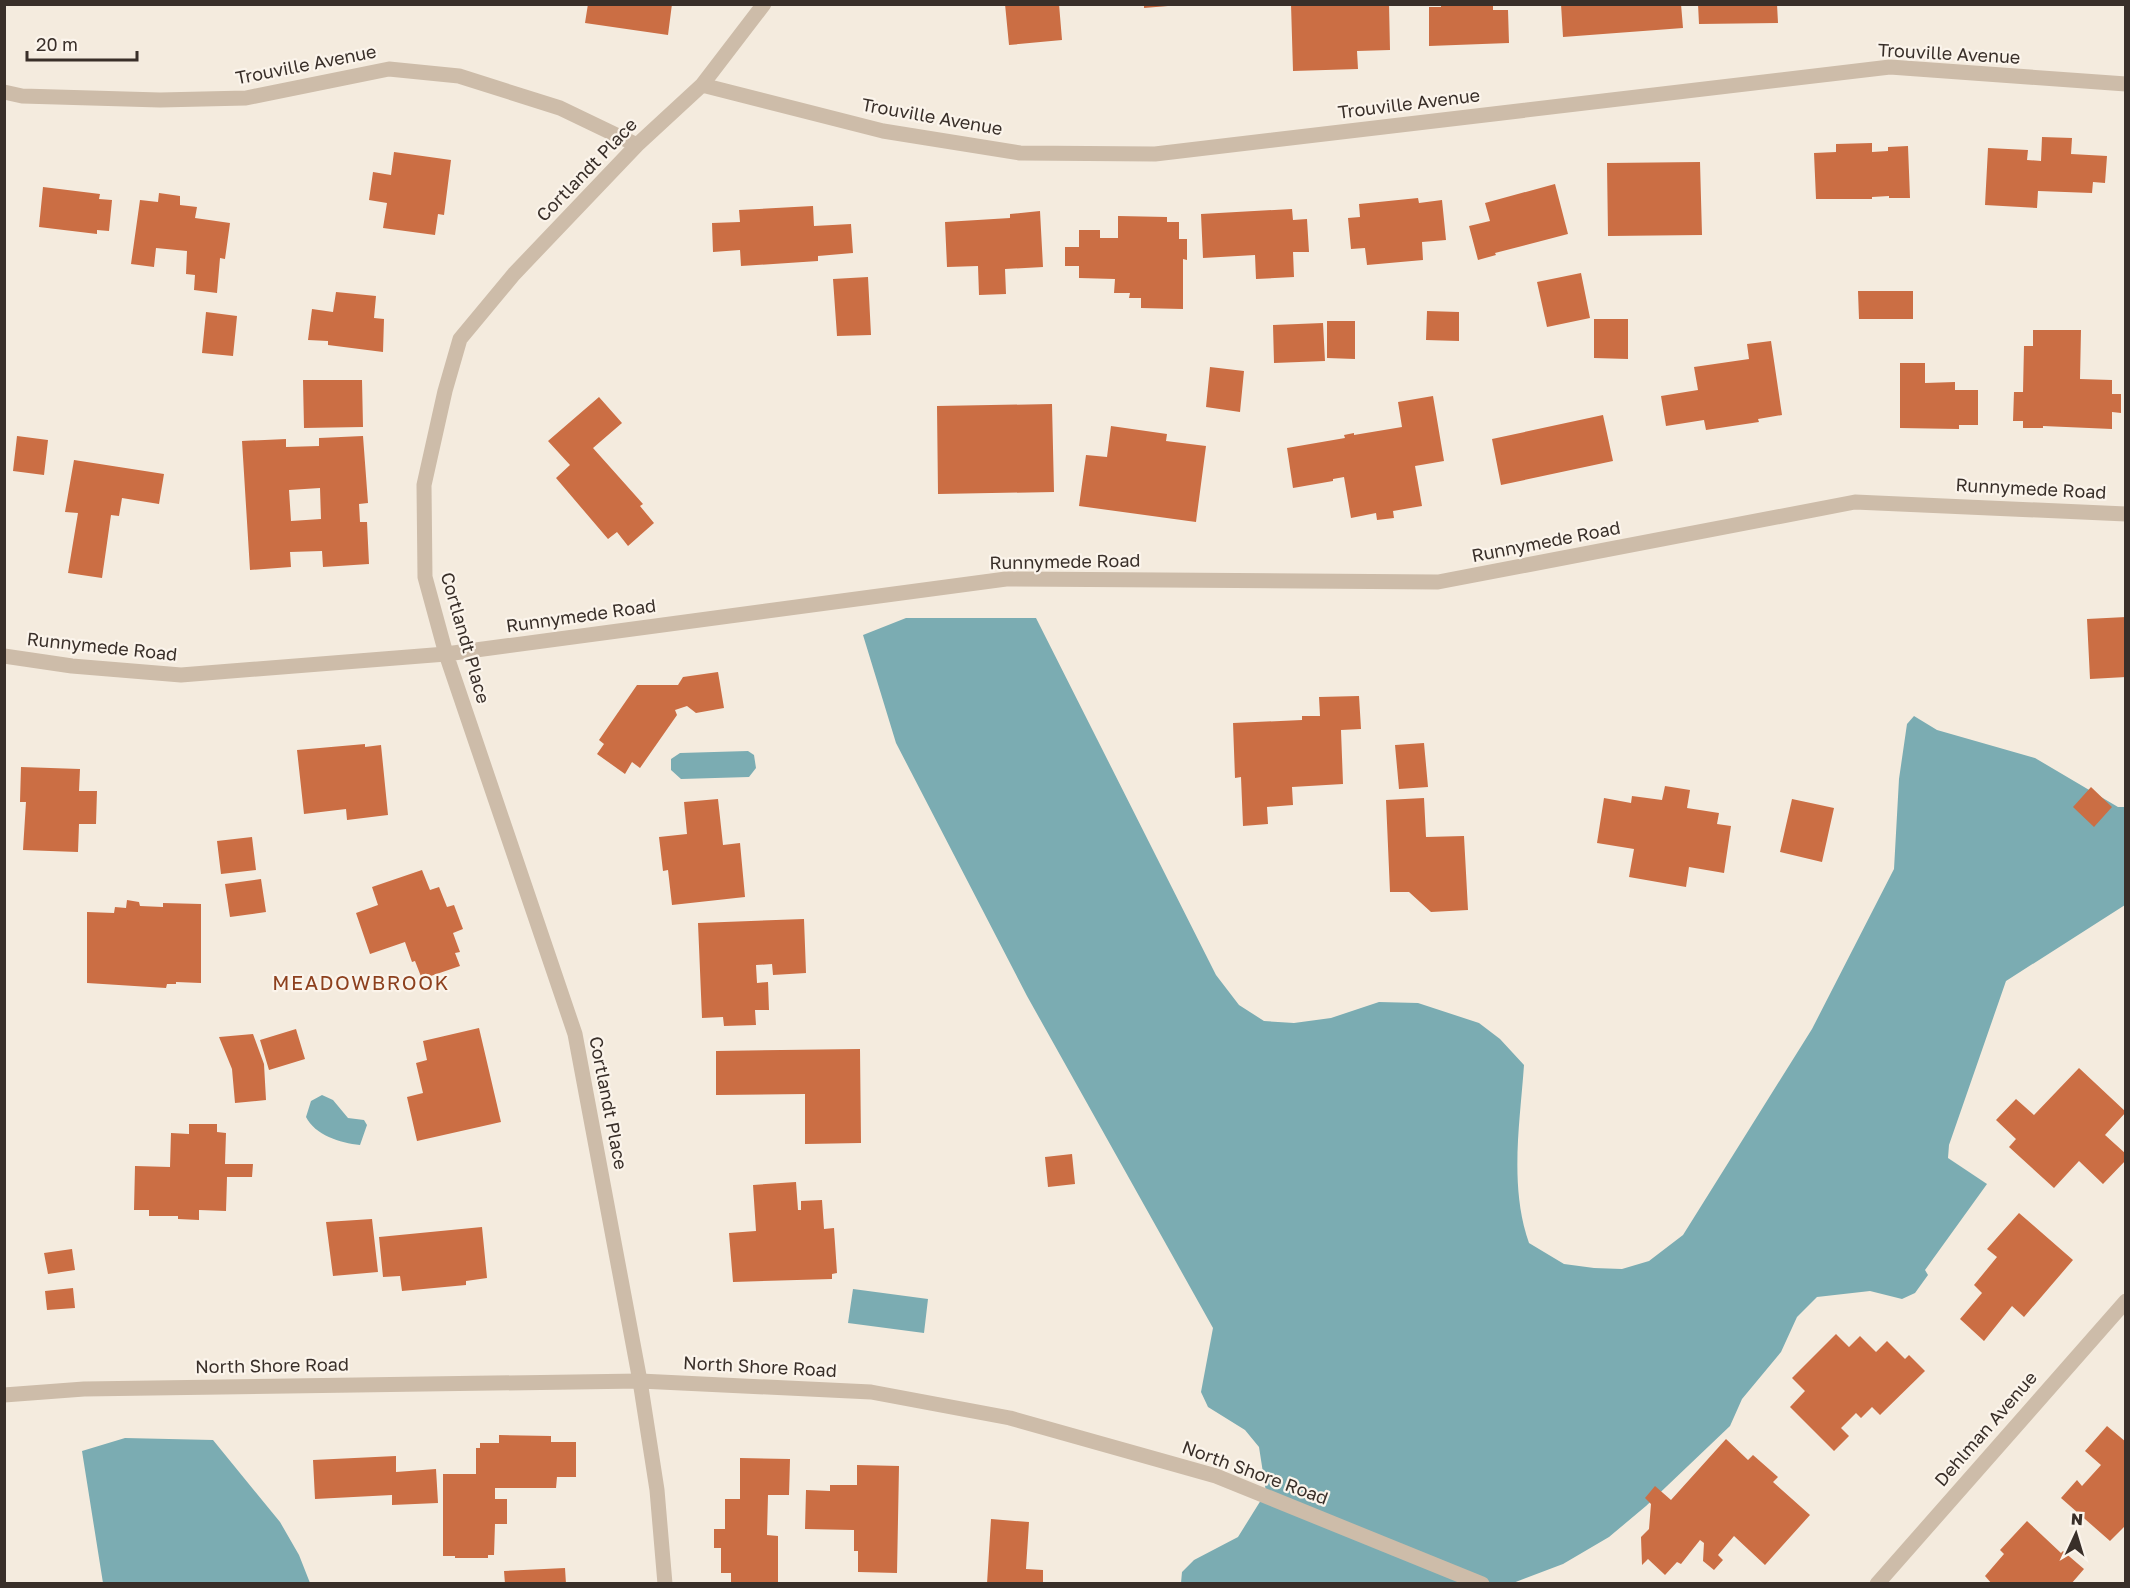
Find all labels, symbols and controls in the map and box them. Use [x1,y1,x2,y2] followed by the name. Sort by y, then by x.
[27,24,136,62] scale bar
[36,33,78,55] text: 20 m
[1877,38,2021,68] street label: Trouville Avenue
[234,40,378,88] street label: Trouville Avenue
[1337,83,1481,123] street label: Trouville Avenue
[860,93,1004,139] street label: Trouville Avenue
[531,113,641,226] street label: Cortlandt Place
[1955,473,2107,503] street label: Runnymede Road
[1470,516,1622,566] street label: Runnymede Road
[989,549,1141,573] street label: Runnymede Road
[437,570,495,706] street label: Cortlandt Place
[505,594,657,636] street label: Runnymede Road
[26,627,178,665] street label: Runnymede Road
[272,970,450,994] district label: MEADOWBROOK
[585,1034,633,1171] street label: Cortlandt Place
[683,1351,837,1381] street label: North Shore Road
[195,1353,349,1377] street label: North Shore Road
[1929,1366,2041,1490] street label: Dehlman Avenue
[1179,1435,1331,1509] street label: North Shore Road
[2046,1504,2106,1564] north arrow
[2070,1509,2084,1529] text: N

